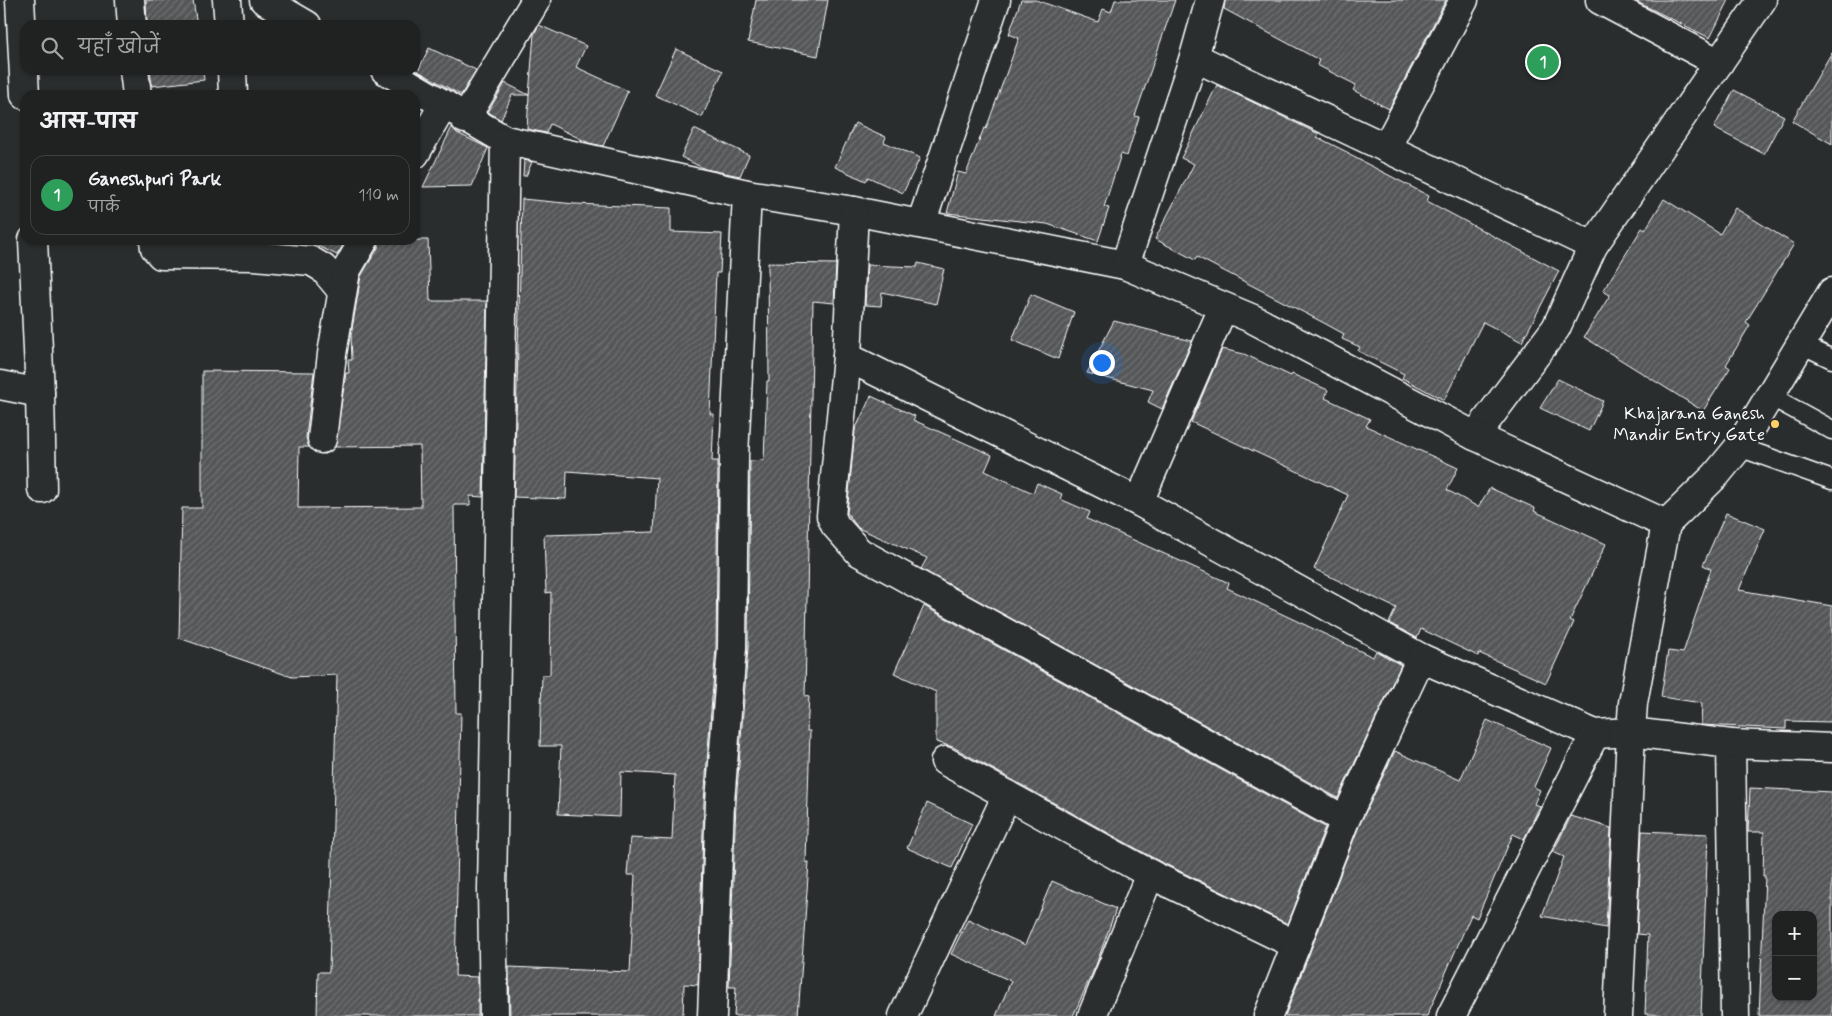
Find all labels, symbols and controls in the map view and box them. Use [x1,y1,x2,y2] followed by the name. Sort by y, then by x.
[20,20,420,75] search box
[38,34,66,62] icon: search
[78,35,160,60] text: यहाँ खोजें
[1527,43,1559,81] pin: 1
[40,108,137,136] text: आस-पास
[88,167,221,192] text: Ganeshpuri Park
[53,185,61,206] text: 1
[358,185,399,206] text: 110 m
[88,197,119,218] text: पार्क
[1089,350,1115,376] your location
[1613,402,1765,447] place label: Khajarana Ganesh Mandir Entry Gate
[1769,418,1781,430] marker: Khajarana Ganesh Mandir Entry Gate
[1772,911,1817,1001] map controls
[1772,911,1817,956] button: +
[1772,956,1817,1001] button: −

